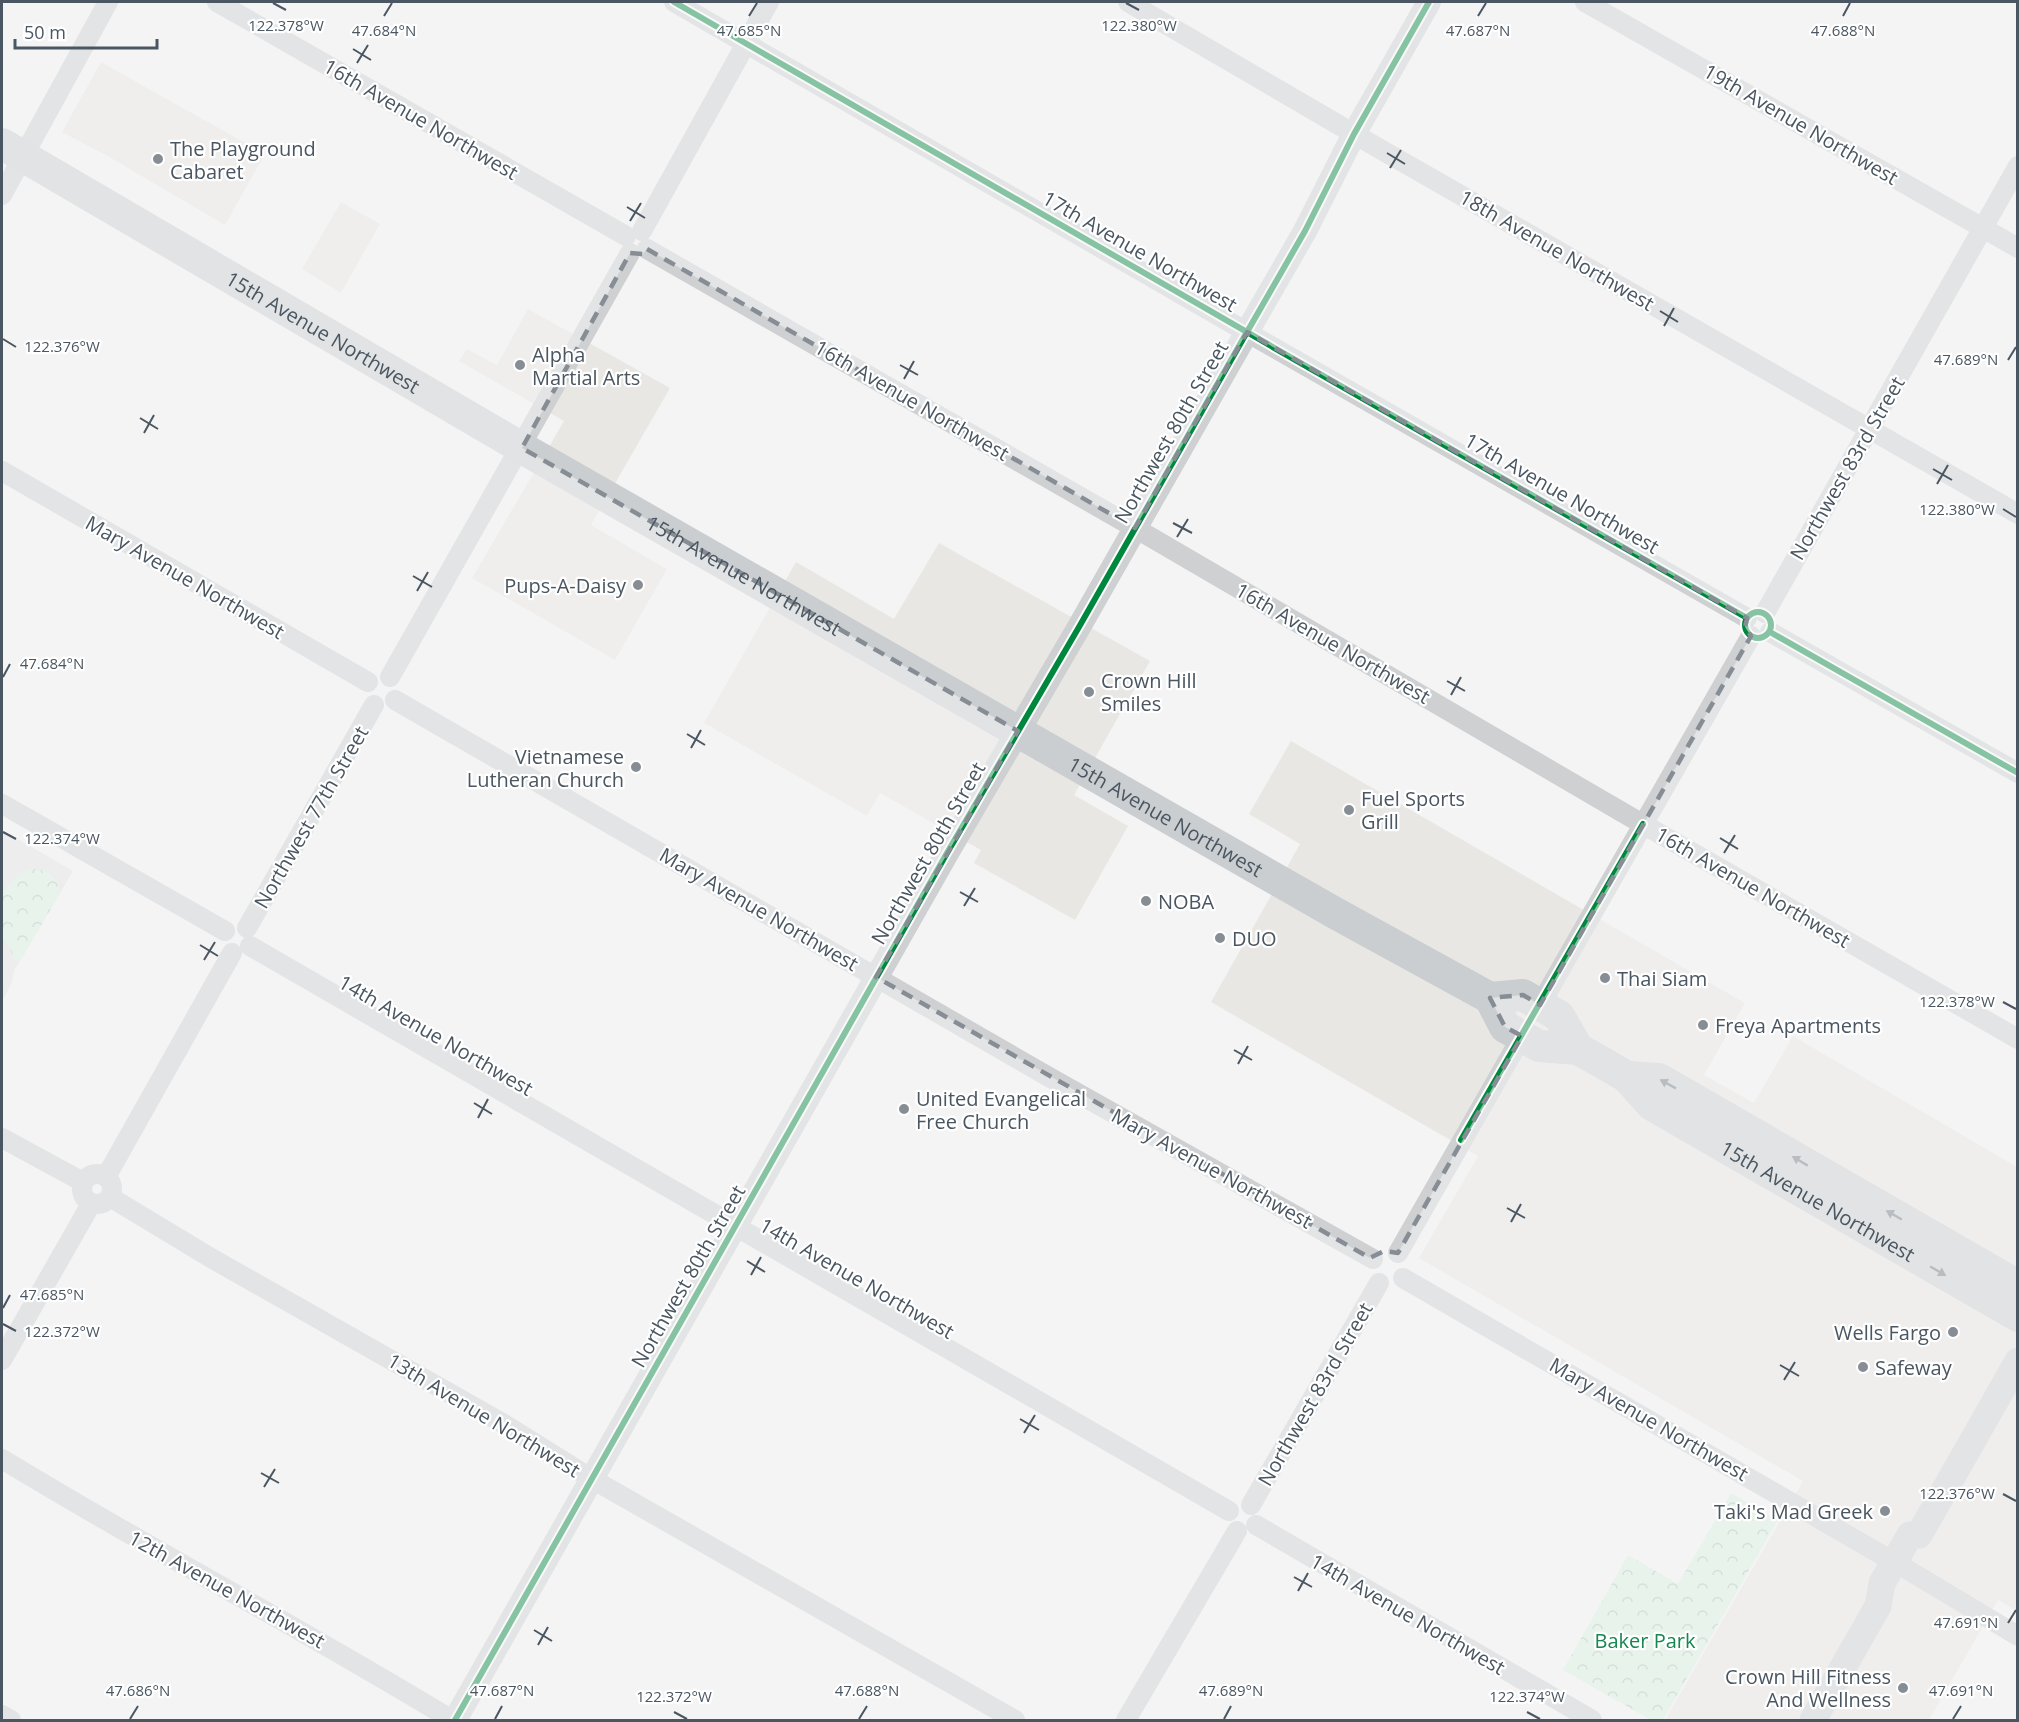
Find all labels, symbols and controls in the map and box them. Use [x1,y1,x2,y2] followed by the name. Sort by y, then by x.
[15,12,158,50] scale bar
[248,15,324,35] text: 122.378°W
[1101,15,1177,35] text: 122.380°W
[24,20,66,44] text: 50 m
[352,20,416,40] text: 47.684°N
[717,20,781,40] text: 47.685°N
[1446,20,1510,40] text: 47.687°N
[1811,20,1875,40] text: 47.688°N
[319,52,523,186] street label: 16th Avenue Northwest
[1699,57,1903,191] street label: 19th Avenue Northwest
[170,135,316,185] place label: The Playground Cabaret
[151,152,165,166] marker: The Playground Cabaret
[1455,183,1659,317] street label: 18th Avenue Northwest
[1038,184,1242,318] street label: 17th Avenue Northwest
[221,264,425,399] street label: 15th Avenue Northwest
[810,333,1014,467] street label: 16th Avenue Northwest
[24,336,100,356] text: 122.376°W
[1108,336,1234,528] street label: Northwest 80th Street
[532,341,640,391] place label: Alpha Martial Arts
[1934,349,1998,369] text: 47.689°N
[513,358,527,372] marker: Alpha Martial Arts
[1783,371,1911,565] street label: Northwest 83rd Street
[1460,426,1664,560] street label: 17th Avenue Northwest
[1919,499,1995,519] text: 122.380°W
[642,508,846,641] street label: 15th Avenue Northwest
[81,509,289,645] street label: Mary Avenue Northwest
[504,572,627,599] place label: Pups-A-Daisy
[1231,576,1435,710] street label: 16th Avenue Northwest
[631,578,645,592] marker: Pups-A-Daisy
[20,653,84,673] text: 47.684°N
[1101,667,1197,717] place label: Crown Hill Smiles
[1082,685,1096,699] marker: Crown Hill Smiles
[248,721,374,913] street label: Northwest 77th Street
[467,743,624,793] place label: Vietnamese Lutheran Church
[1063,750,1268,883] street label: 15th Avenue Northwest
[865,757,991,949] street label: Northwest 80th Street
[629,760,643,774] marker: Vietnamese Lutheran Church
[1361,785,1465,835] place label: Fuel Sports Grill
[1342,803,1356,817] marker: Fuel Sports Grill
[1651,820,1855,954] street label: 16th Avenue Northwest
[24,828,100,848] text: 122.374°W
[655,841,863,977] street label: Mary Avenue Northwest
[1158,888,1215,915] place label: NOBA
[1139,894,1153,908] marker: NOBA
[1232,925,1277,952] place label: DUO
[1213,931,1227,945] marker: DUO
[1617,965,1707,992] place label: Thai Siam
[334,968,538,1102] street label: 14th Avenue Northwest
[1598,971,1612,985] marker: Thai Siam
[1919,991,1995,1011] text: 122.378°W
[1715,1012,1881,1039] place label: Freya Apartments
[1696,1018,1710,1032] marker: Freya Apartments
[1660,1079,1677,1089] one-way arrow
[916,1085,1086,1135] place label: United Evangelical Free Church
[897,1102,911,1116] marker: United Evangelical Free Church
[1107,1102,1317,1234] street label: Mary Avenue Northwest
[1716,1134,1920,1267] street label: 15th Avenue Northwest
[1791,1156,1808,1166] one-way arrow
[625,1180,751,1372] street label: Northwest 80th Street
[1885,1210,1902,1220] one-way arrow
[755,1211,959,1345] street label: 14th Avenue Northwest
[1930,1265,1946,1276] one-way arrow
[20,1284,84,1304] text: 47.685°N
[1251,1297,1379,1491] street label: Northwest 83rd Street
[1834,1319,1941,1346] place label: Wells Fargo
[24,1321,100,1341] text: 122.372°W
[1946,1325,1960,1339] marker: Wells Fargo
[383,1347,585,1483] street label: 13th Avenue Northwest
[1545,1351,1753,1487] street label: Mary Avenue Northwest
[1875,1354,1953,1381] place label: Safeway
[1856,1360,1870,1374] marker: Safeway
[1919,1483,1995,1503] text: 122.376°W
[1714,1498,1873,1525] place label: Taki's Mad Greek
[1878,1504,1892,1518] marker: Taki's Mad Greek
[124,1524,330,1654] street label: 12th Avenue Northwest
[1306,1547,1510,1681] street label: 14th Avenue Northwest
[1934,1612,1998,1632] text: 47.691°N
[1595,1627,1696,1654] park label: Baker Park
[1725,1663,1891,1713] place label: Crown Hill Fitness And Wellness
[106,1680,170,1700] text: 47.686°N
[470,1680,534,1700] text: 47.687°N
[835,1680,899,1700] text: 47.688°N
[1199,1680,1263,1700] text: 47.689°N
[1929,1680,1993,1700] text: 47.691°N
[1896,1681,1910,1695] marker: Crown Hill Fitness And Wellness
[636,1686,712,1706] text: 122.372°W
[1489,1686,1565,1706] text: 122.374°W

